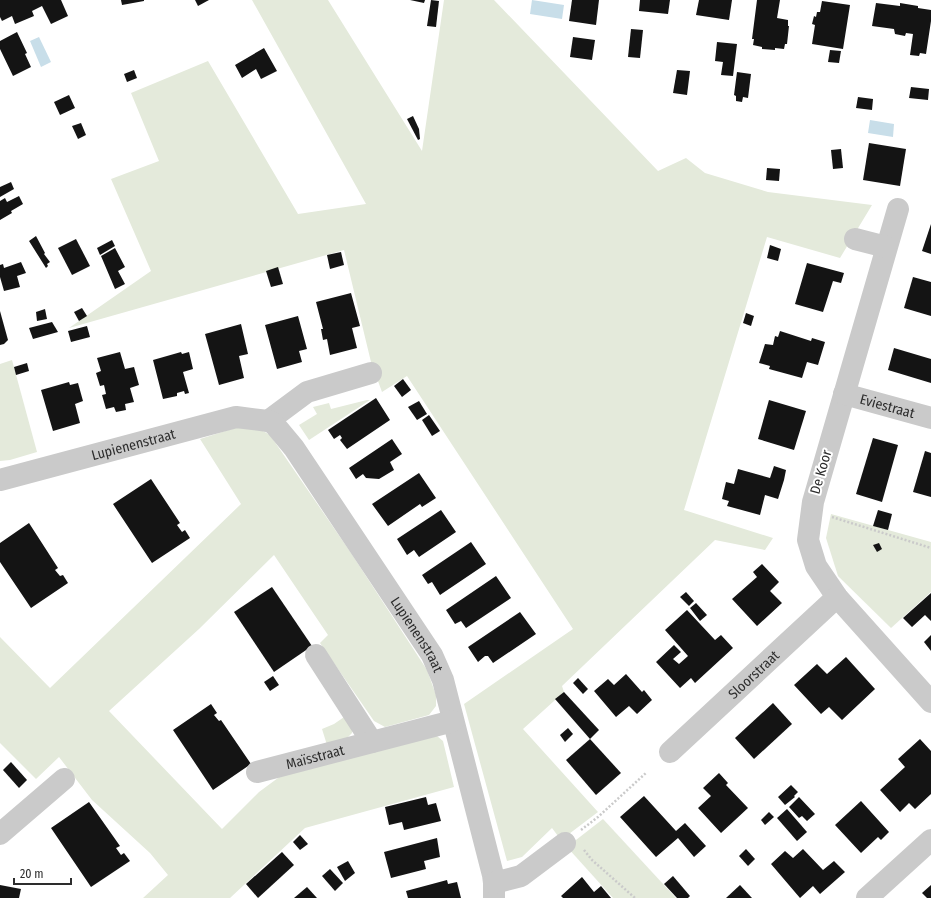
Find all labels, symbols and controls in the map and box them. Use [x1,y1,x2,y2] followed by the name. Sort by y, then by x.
[858,390,917,422] street label: Eviestraat
[89,425,178,464] street label: Lupienenstraat
[807,448,835,496] street label: De Koor
[387,593,447,675] street label: Lupienenstraat
[725,646,783,702] street label: Sloorstraat
[284,741,346,773] street label: Maïsstraat
[14,860,71,886] scale bar
[20,867,44,881] text: 20 m

